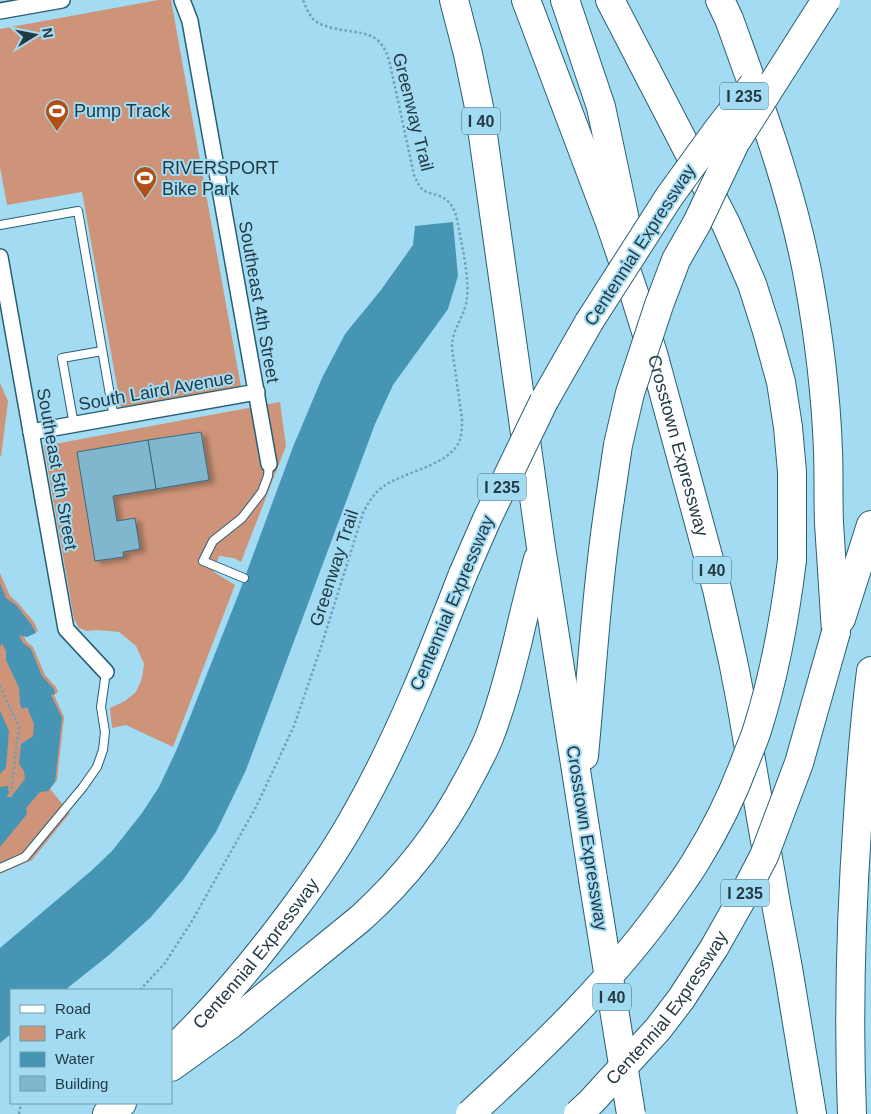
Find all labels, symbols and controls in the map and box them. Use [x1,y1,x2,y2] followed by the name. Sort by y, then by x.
[10,10,60,60] north arrow
[39,26,57,39] text: N
[389,51,437,173] street label: Greenway Trail
[720,82,768,110] road number: I 235
[44,98,70,132] sports icon: Pump Track
[74,101,171,121] place label: Pump Track
[462,108,500,134] road number: I 40
[162,158,279,199] place label: RIVERSPORT Bike Park
[580,161,700,329] street label: Centennial Expressway
[132,165,158,199] sports icon: RIVERSPORT Bike Park
[235,219,283,385] street label: Southeast 4th Street
[644,353,712,538] street label: Crosstown Expressway
[77,368,235,414] street label: South Laird Avenue
[33,386,81,552] street label: Southeast 5th Street
[478,474,526,501] road number: I 235
[306,507,362,629] street label: Greenway Trail
[406,513,498,693] street label: Centennial Expressway
[693,556,731,584] road number: I 40
[562,744,612,932] street label: Crosstown Expressway
[189,874,323,1033] street label: Centennial Expressway
[721,880,769,906] road number: I 235
[602,928,731,1089] street label: Centennial Expressway
[593,984,631,1010] road number: I 40
[10,989,172,1104] legend
[55,1000,91,1017] text: Road
[55,1025,86,1042] text: Park
[55,1050,94,1067] text: Water
[55,1075,108,1092] text: Building

